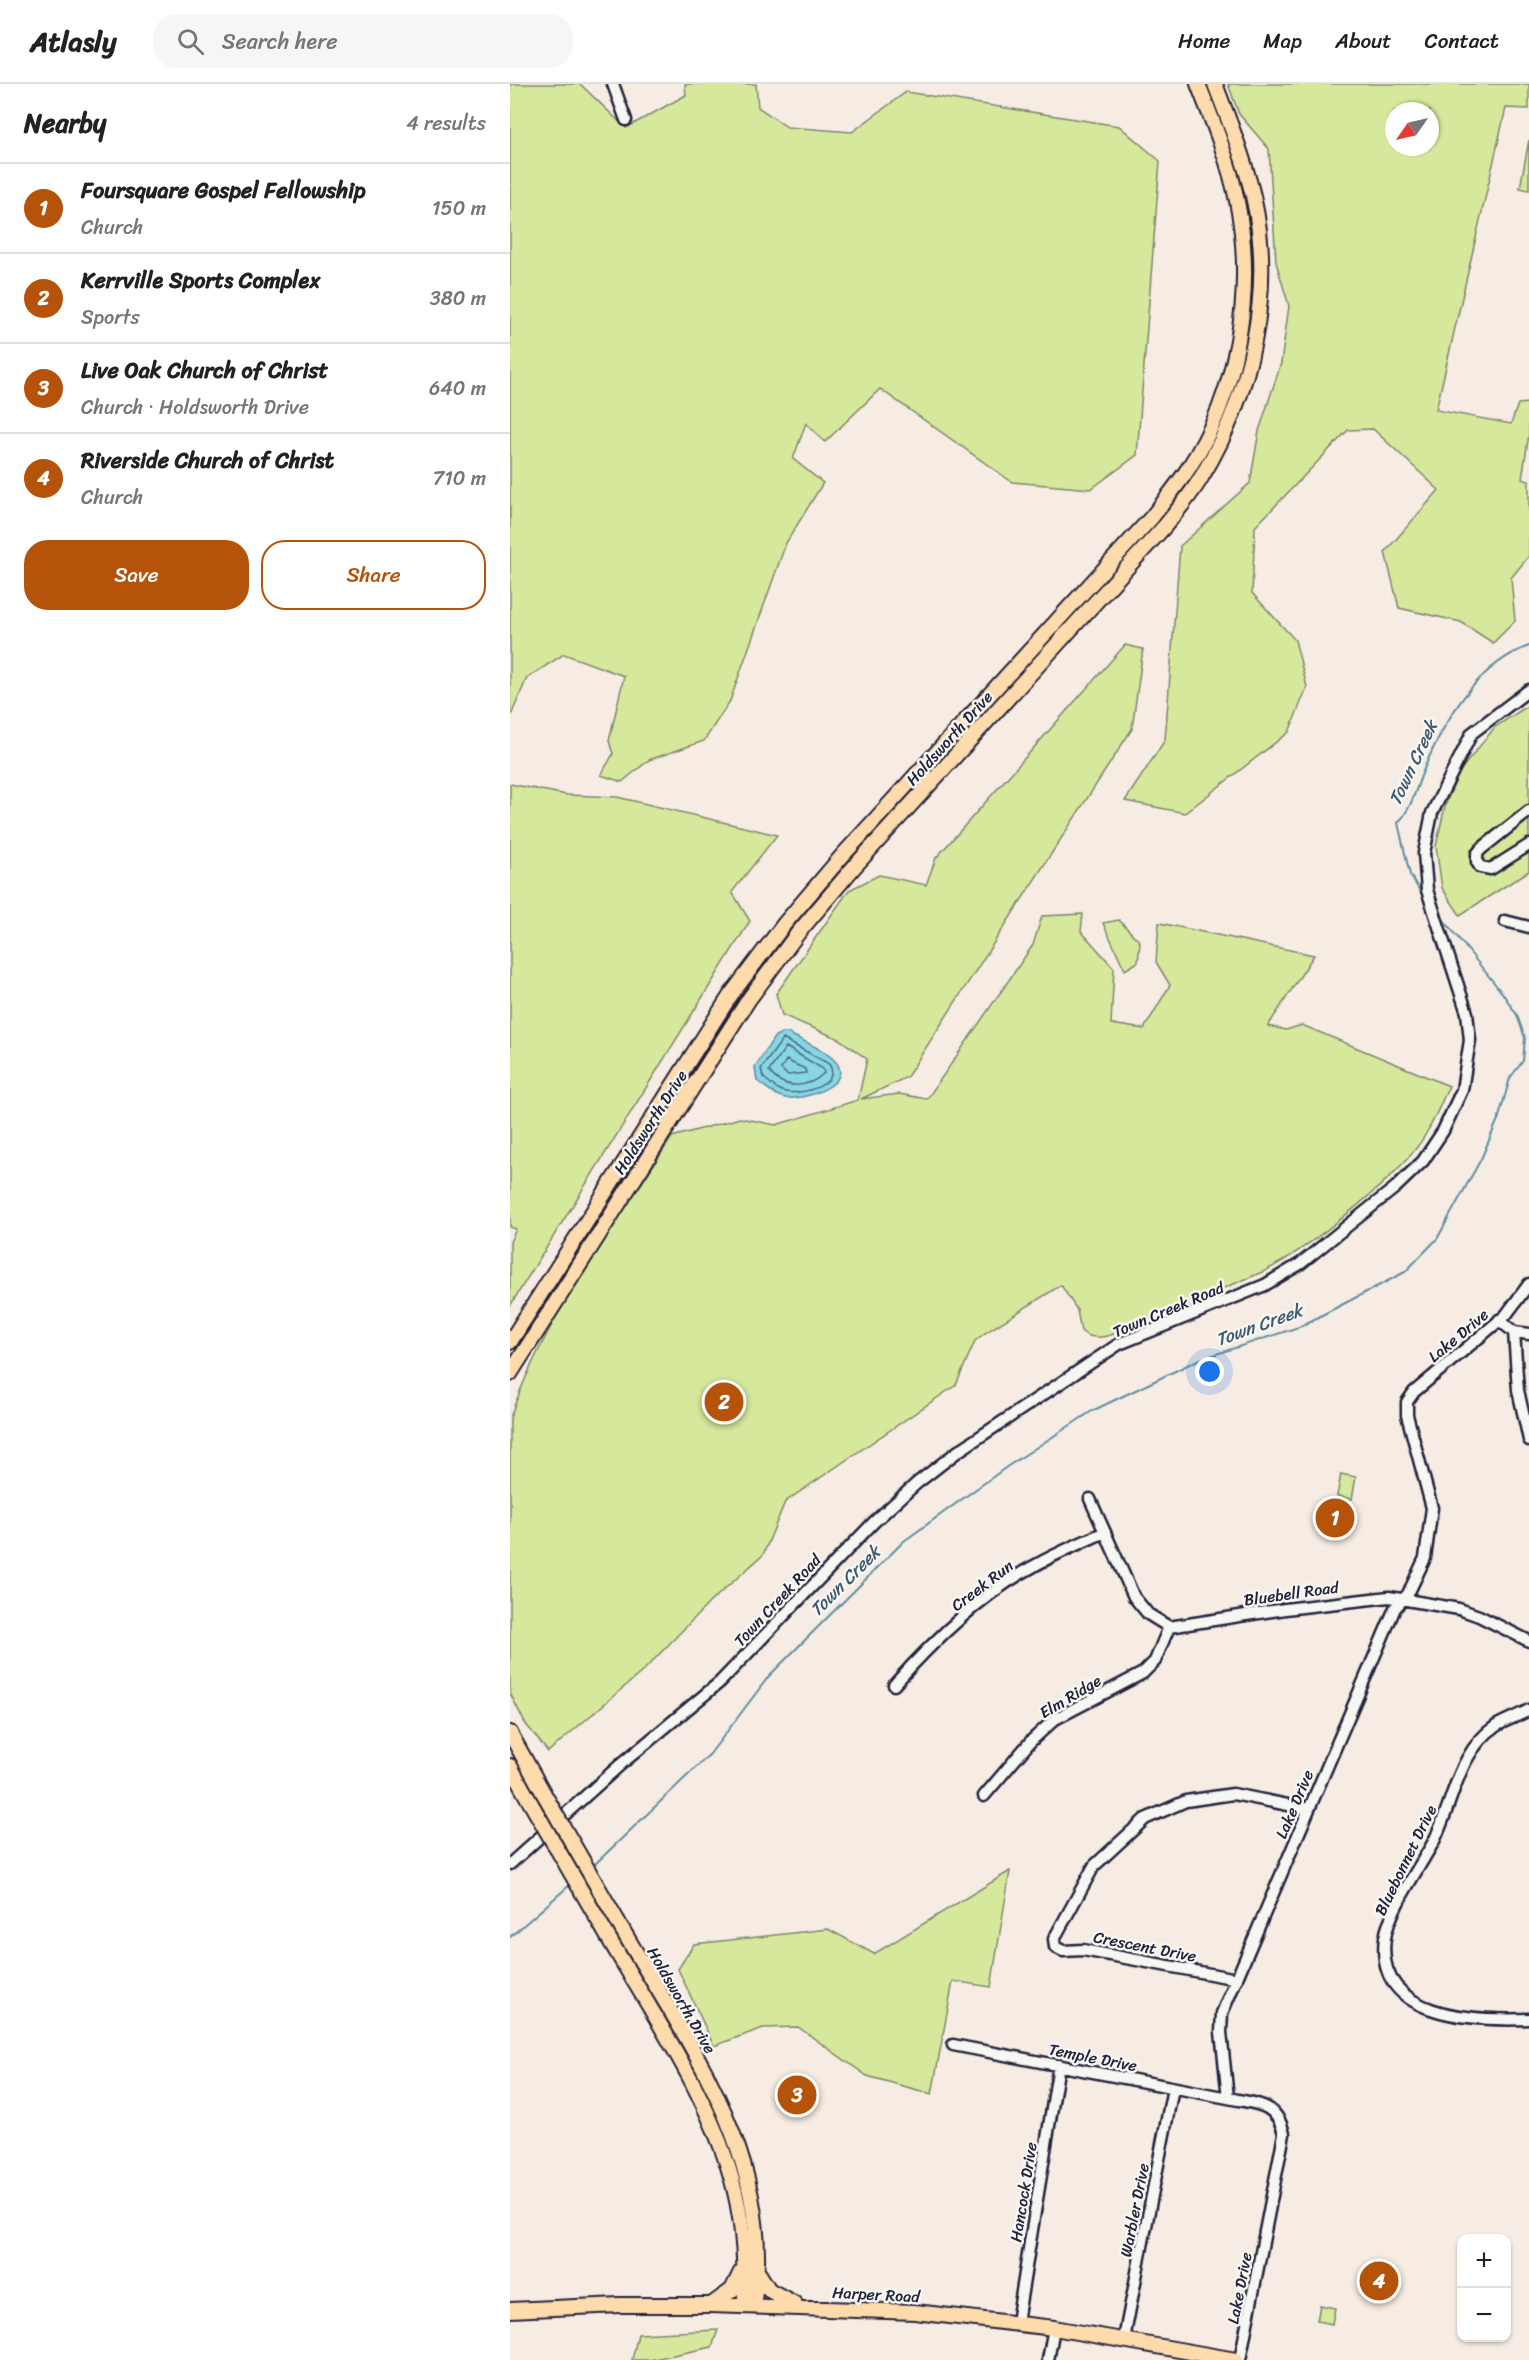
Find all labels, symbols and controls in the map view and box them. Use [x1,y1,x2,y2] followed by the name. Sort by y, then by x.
[153,14,573,68] search box
[30,17,117,66] text: Atlasly
[222,22,338,61] text: Search here
[1178,22,1230,60] text: Home
[1263,22,1302,60] text: Map
[1335,22,1392,60] text: About
[1425,22,1499,60] text: Contact
[174,25,207,58] icon: search
[24,100,106,146] text: Nearby
[1385,102,1439,156] north arrow
[406,106,486,141] text: 4 results
[81,171,366,210] text: Foursquare Gospel Fellowship
[39,191,48,226] text: 1
[432,191,486,226] text: 150 m
[81,210,143,245] text: Church
[81,261,320,300] text: Kerrville Sports Complex
[38,281,49,316] text: 2
[430,281,486,316] text: 380 m
[81,300,140,335] text: Sports
[81,351,328,390] text: Live Oak Church of Christ
[38,371,49,406] text: 3
[429,371,486,406] text: 640 m
[81,390,309,425] text: Church · Holdsworth Drive
[81,441,334,480] text: Riverside Church of Christ
[37,461,50,496] text: 4
[433,461,486,496] text: 710 m
[81,480,143,515] text: Church
[24,540,249,610] button: Save
[261,540,486,610] button: Share
[898,684,1000,793] street label: Holdsworth Drive
[1379,713,1448,811] water label: Town Creek
[606,1064,695,1180] street label: Holdsworth Drive
[1108,1272,1230,1346] street label: Town Creek Road
[1211,1294,1309,1356] water label: Town Creek
[1421,1301,1495,1370] street label: Lake Drive
[1195,1357,1224,1386] your location
[704,1380,744,1424] pin: 2
[1316,1496,1354,1540] pin: 1
[802,1536,890,1624] water label: Town Creek
[726,1546,830,1654] street label: Town Creek Road
[945,1552,1020,1619] street label: Creek Run
[1242,1572,1342,1614] street label: Bluebell Road
[1033,1666,1107,1727] street label: Elm Ridge
[1267,1765,1322,1843] street label: Lake Drive
[1366,1800,1445,1921] street label: Bluebonnet Drive
[1091,1922,1199,1971] street label: Crescent Drive
[639,1941,724,2059] street label: Holdsworth Drive
[1046,2035,1140,2080] street label: Temple Drive
[778,2072,816,2118] pin: 3
[1001,2140,1046,2244] street label: Hancock Drive
[1111,2161,1158,2260] street label: Warbler Drive
[1457,2234,1511,2342] map controls
[1457,2234,1511,2288] button: +
[1218,2250,1261,2326] street label: Lake Drive
[1360,2258,1398,2304] pin: 4
[832,2278,922,2311] street label: Harper Road
[1457,2288,1511,2342] button: −

